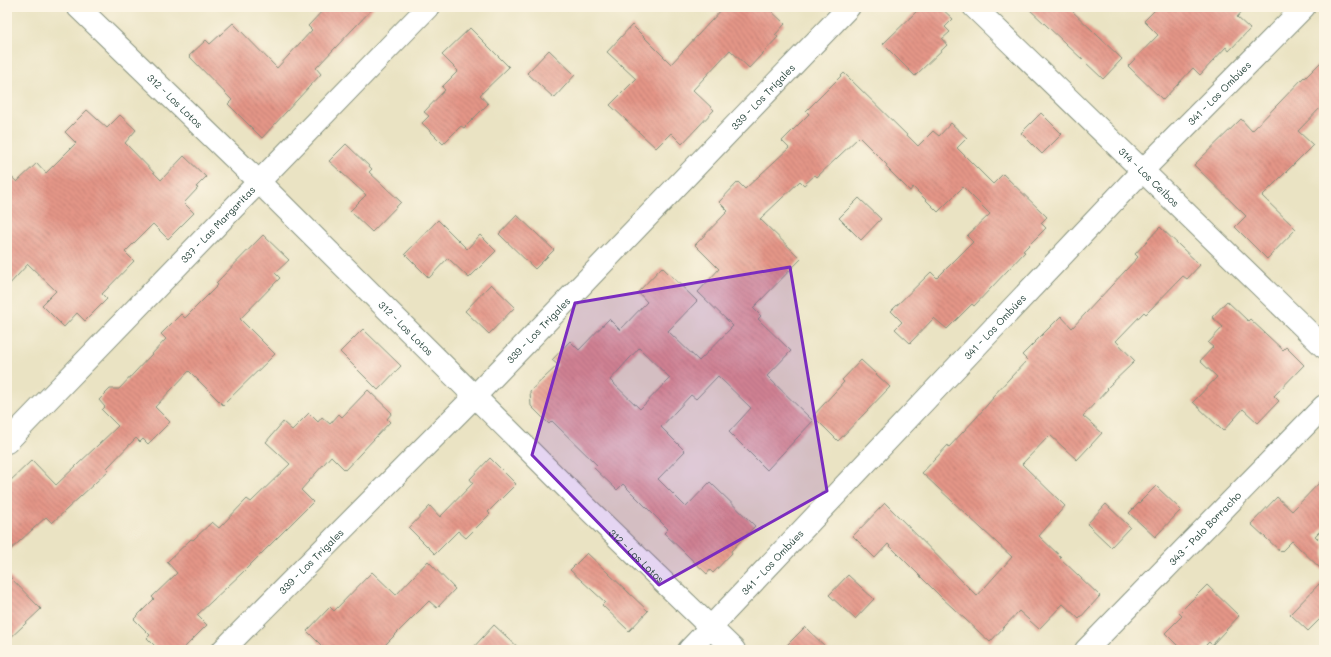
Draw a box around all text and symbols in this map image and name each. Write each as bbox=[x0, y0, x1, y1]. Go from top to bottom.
street label: 341 - Los Ombúes bbox=[1184, 58, 1254, 128]
street label: 339 - Los Trigales bbox=[728, 60, 798, 133]
street label: 312 - Los Lotos bbox=[144, 71, 206, 131]
street label: 314 - Los Ceibos bbox=[1116, 144, 1183, 210]
street label: 337 - Las Margaritas bbox=[177, 183, 258, 266]
street label: 341 - Los Ombúes bbox=[960, 291, 1029, 362]
street label: 339 - Los Trigales bbox=[503, 294, 573, 366]
street label: 312 - Los Lotos bbox=[375, 298, 437, 359]
street label: 343 - Palo Borracho bbox=[1165, 488, 1244, 568]
street label: 339 - Los Trigales bbox=[275, 525, 347, 597]
street label: 312 - Los Lotos bbox=[606, 526, 667, 586]
street label: 341 - Los Ombúes bbox=[738, 526, 807, 598]

